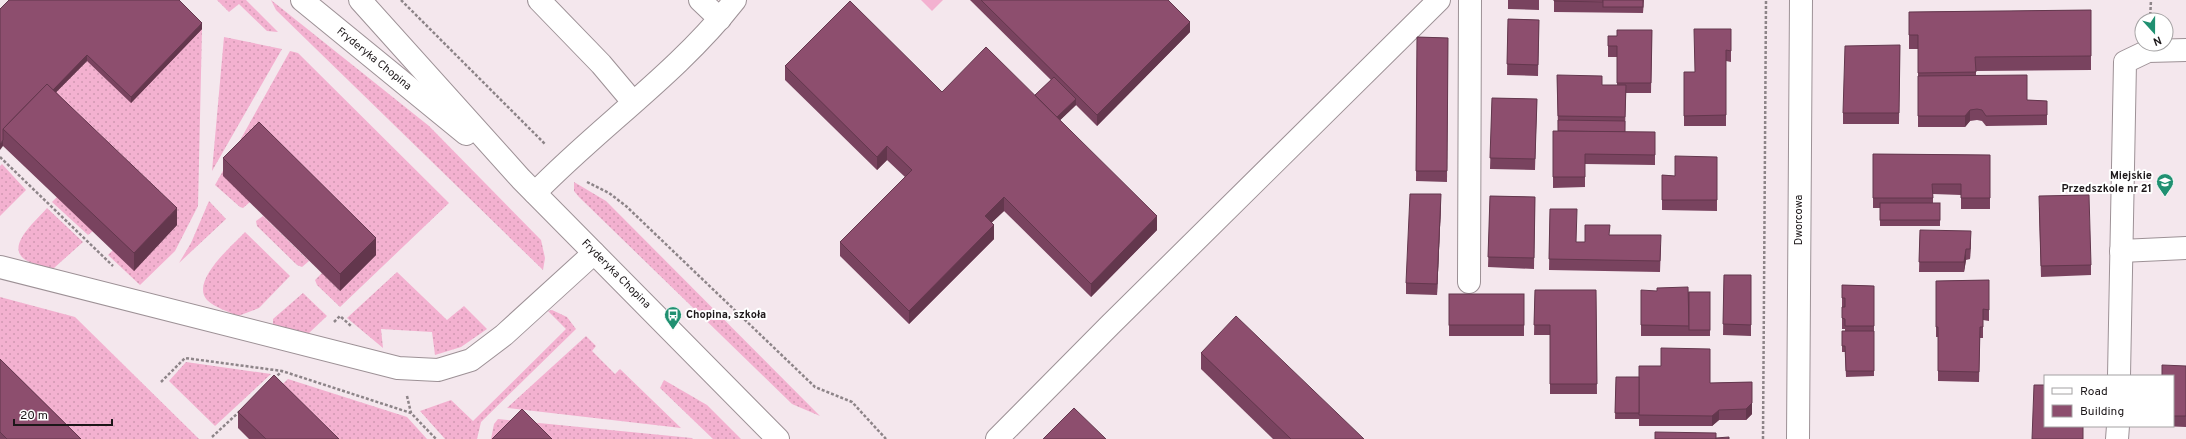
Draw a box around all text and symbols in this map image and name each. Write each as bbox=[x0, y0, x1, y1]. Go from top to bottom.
north arrow bbox=[2134, 12, 2174, 52]
street label: Fryderyka Chopina bbox=[334, 24, 414, 94]
text: N bbox=[2151, 32, 2163, 48]
place label: Miejskie Przedszkole nr 21 bbox=[2061, 169, 2152, 196]
school or university icon: Miejskie Przedszkole nr 21 bbox=[2155, 172, 2175, 197]
street label: Dworcowa bbox=[1792, 195, 1806, 245]
street label: Fryderyka Chopina bbox=[578, 236, 654, 312]
bus stop icon: Chopina, szkoła bbox=[663, 305, 683, 330]
place label: Chopina, szkoła bbox=[686, 308, 766, 322]
legend bbox=[2044, 375, 2174, 427]
text: Road bbox=[2080, 384, 2108, 400]
scale bar bbox=[14, 401, 112, 427]
text: Building bbox=[2080, 404, 2124, 420]
text: 20 m bbox=[20, 408, 48, 424]

